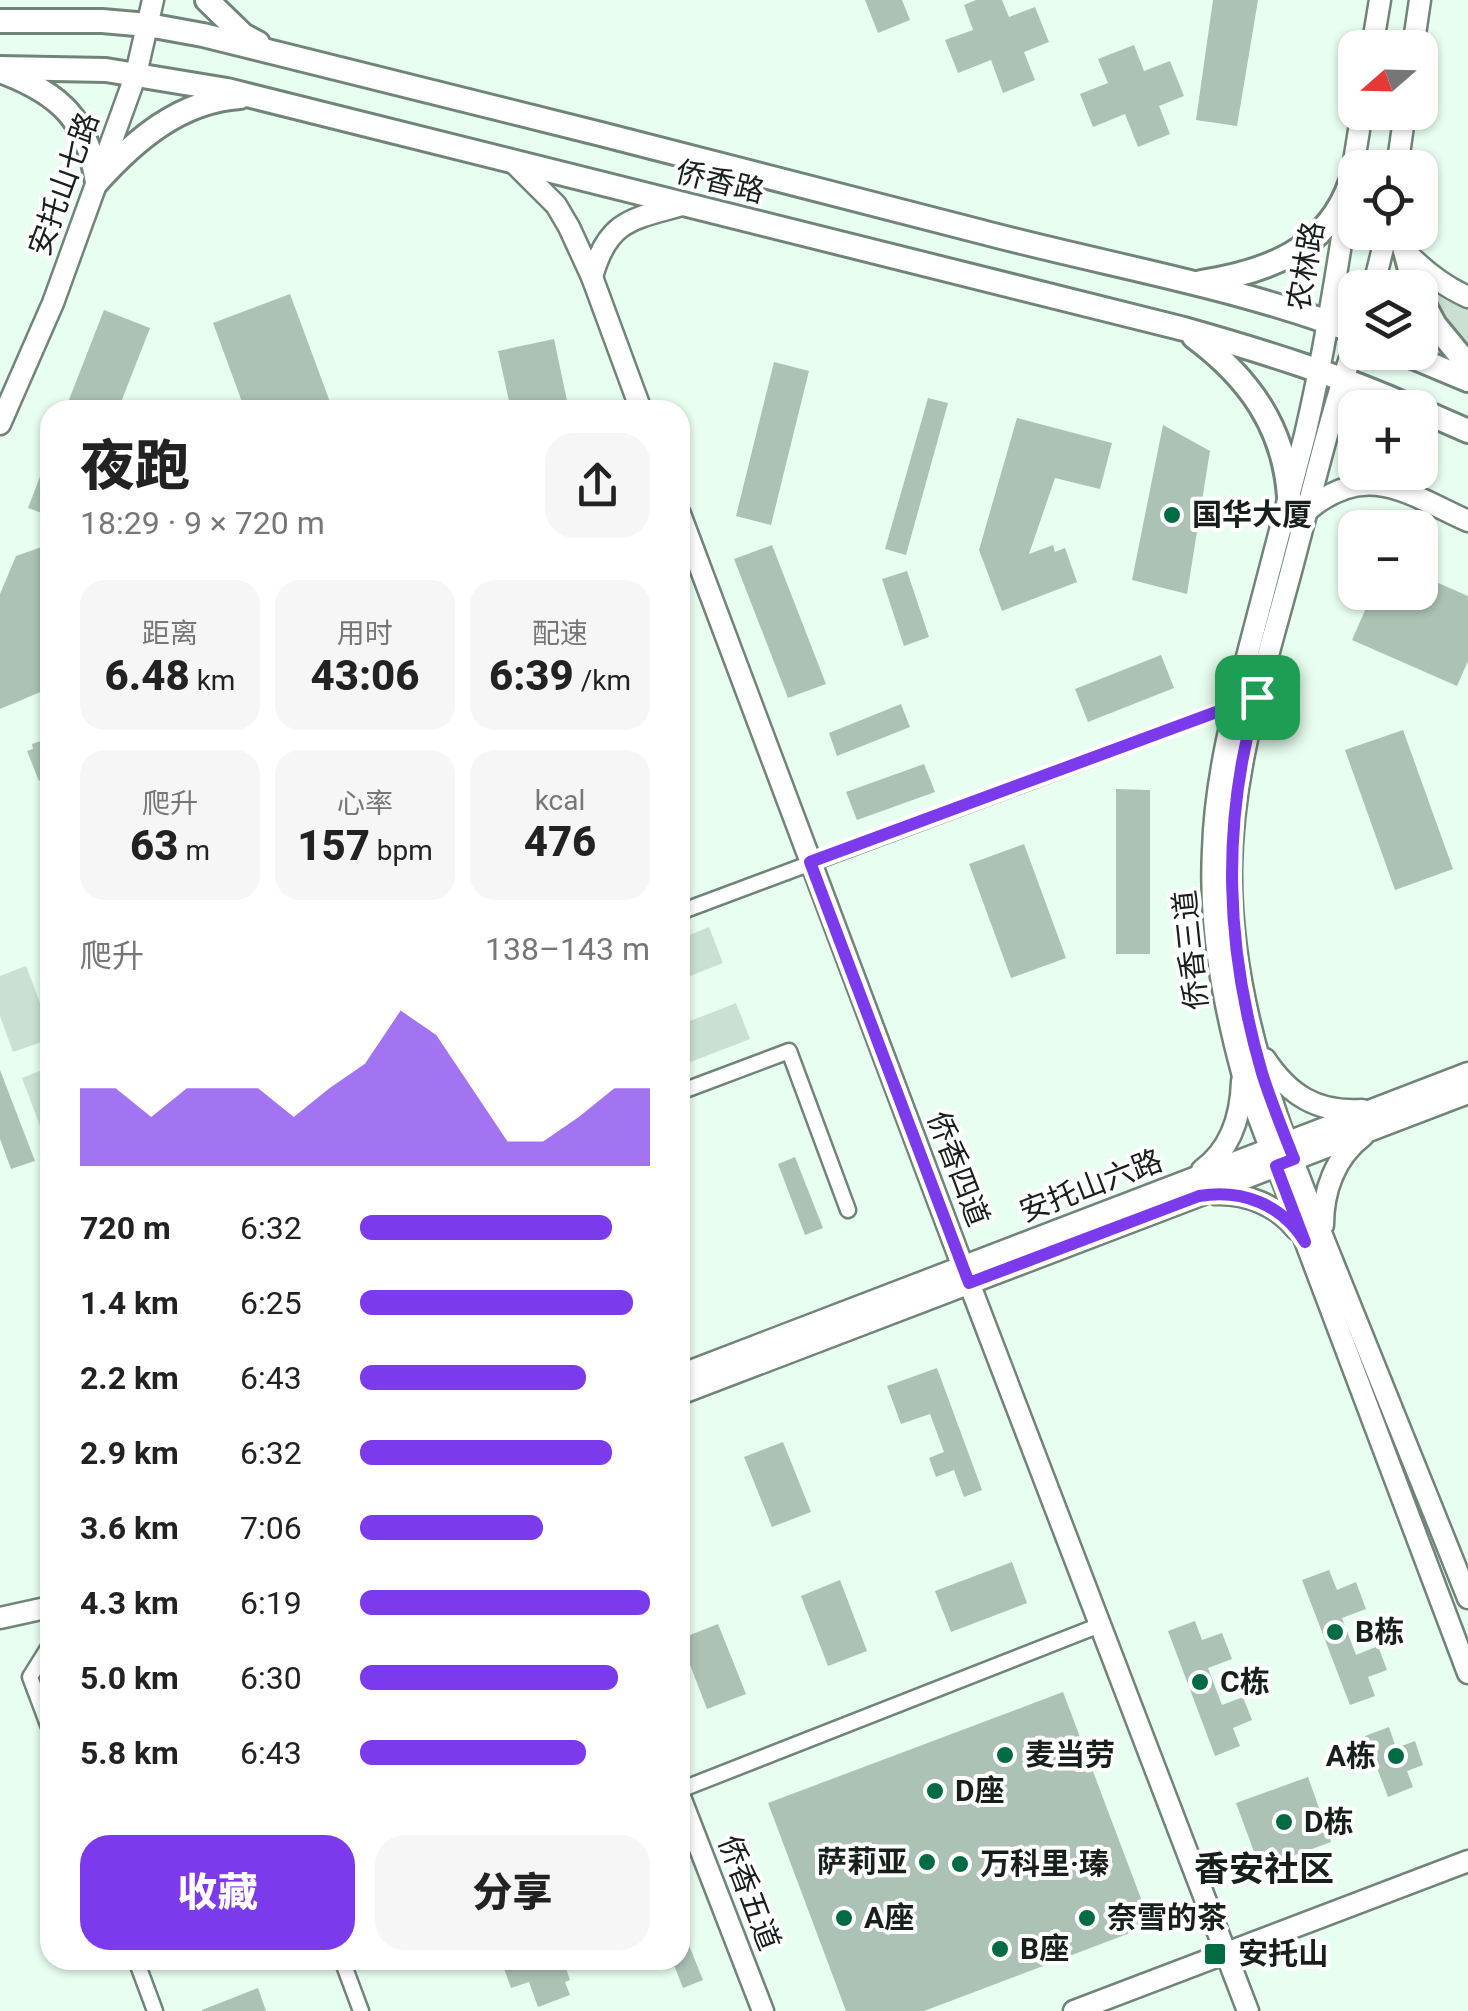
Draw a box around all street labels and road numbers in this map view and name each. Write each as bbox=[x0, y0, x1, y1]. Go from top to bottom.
street label: 安托山七路 bbox=[21, 107, 106, 260]
street label: 侨香路 bbox=[672, 154, 768, 209]
street label: 农林路 bbox=[1280, 219, 1331, 313]
street label: 侨香三道 bbox=[1167, 889, 1214, 1012]
street label: 侨香四道 bbox=[921, 1107, 996, 1231]
street label: 安托山六路 bbox=[1015, 1142, 1167, 1229]
street label: 侨香五道 bbox=[712, 1831, 787, 1955]

